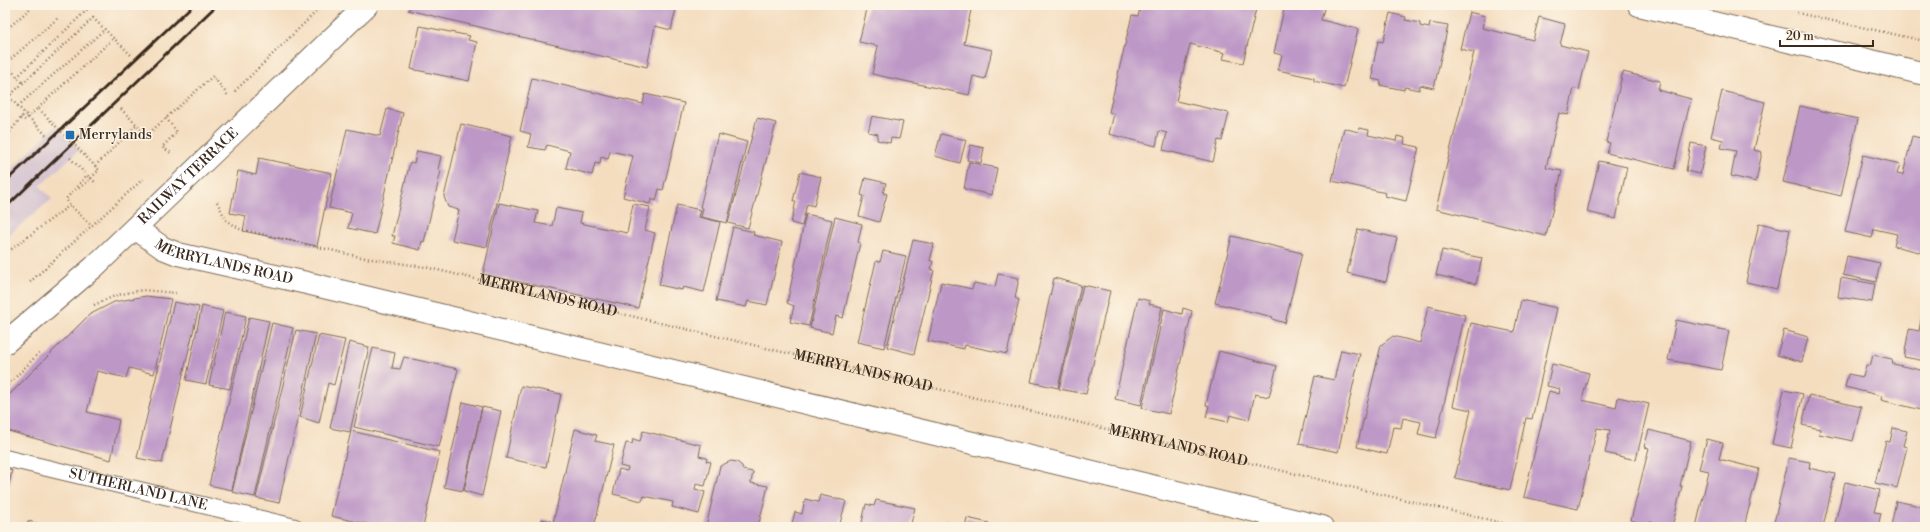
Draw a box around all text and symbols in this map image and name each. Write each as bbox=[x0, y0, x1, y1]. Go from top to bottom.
scale bar bbox=[1780, 22, 1873, 48]
text: 20 m bbox=[1786, 29, 1814, 44]
street label: RAILWAY TERRACE bbox=[135, 124, 242, 229]
place label: Merrylands bbox=[79, 126, 152, 144]
marker: Merrylands bbox=[64, 129, 76, 141]
street label: MERRYLANDS ROAD bbox=[151, 236, 295, 289]
street label: MERRYLANDS ROAD bbox=[477, 271, 619, 321]
street label: MERRYLANDS ROAD bbox=[792, 346, 934, 396]
street label: MERRYLANDS ROAD bbox=[1107, 421, 1250, 471]
street label: SUTHERLAND LANE bbox=[67, 465, 209, 515]

